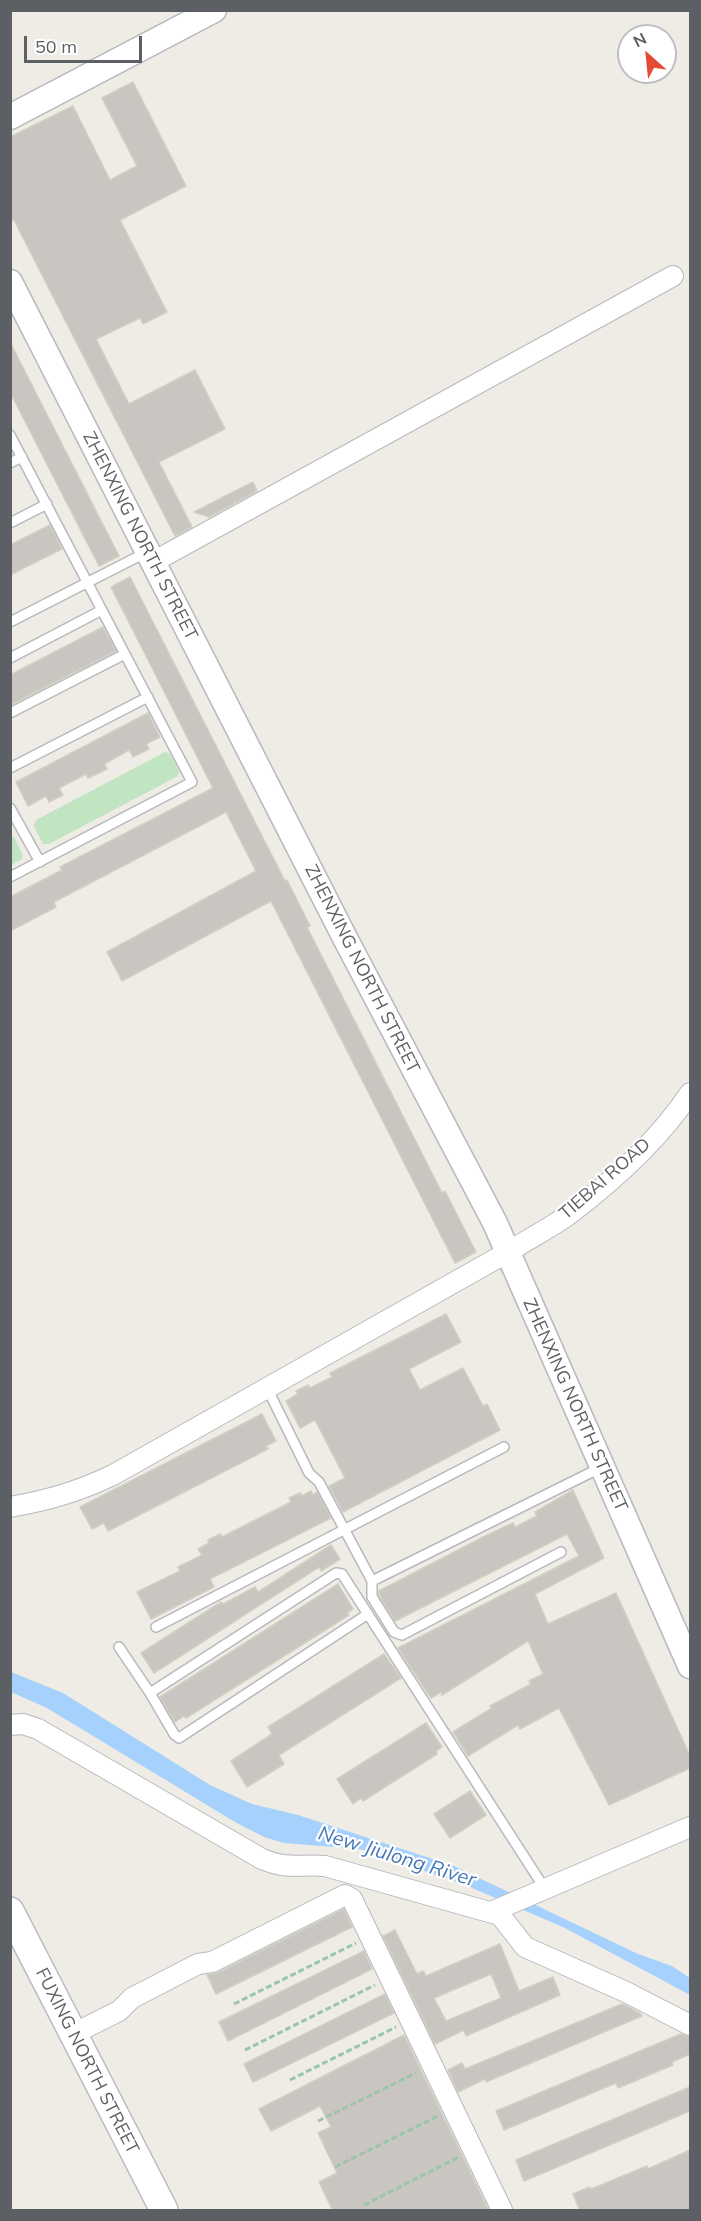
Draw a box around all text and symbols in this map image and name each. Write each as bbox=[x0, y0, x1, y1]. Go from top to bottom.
scale bar bbox=[27, 24, 146, 62]
north arrow bbox=[617, 24, 677, 84]
text: N bbox=[630, 28, 650, 51]
text: 50 m bbox=[35, 35, 77, 58]
street label: ZHENXING NORTH STREET bbox=[78, 428, 202, 644]
street label: ZHENXING NORTH STREET bbox=[300, 861, 424, 1077]
street label: TIEBAI ROAD bbox=[555, 1134, 655, 1224]
street label: ZHENXING NORTH STREET bbox=[518, 1295, 632, 1515]
water label: New Jiulong River bbox=[315, 1822, 479, 1892]
street label: FUXING NORTH STREET bbox=[31, 1964, 143, 2158]

